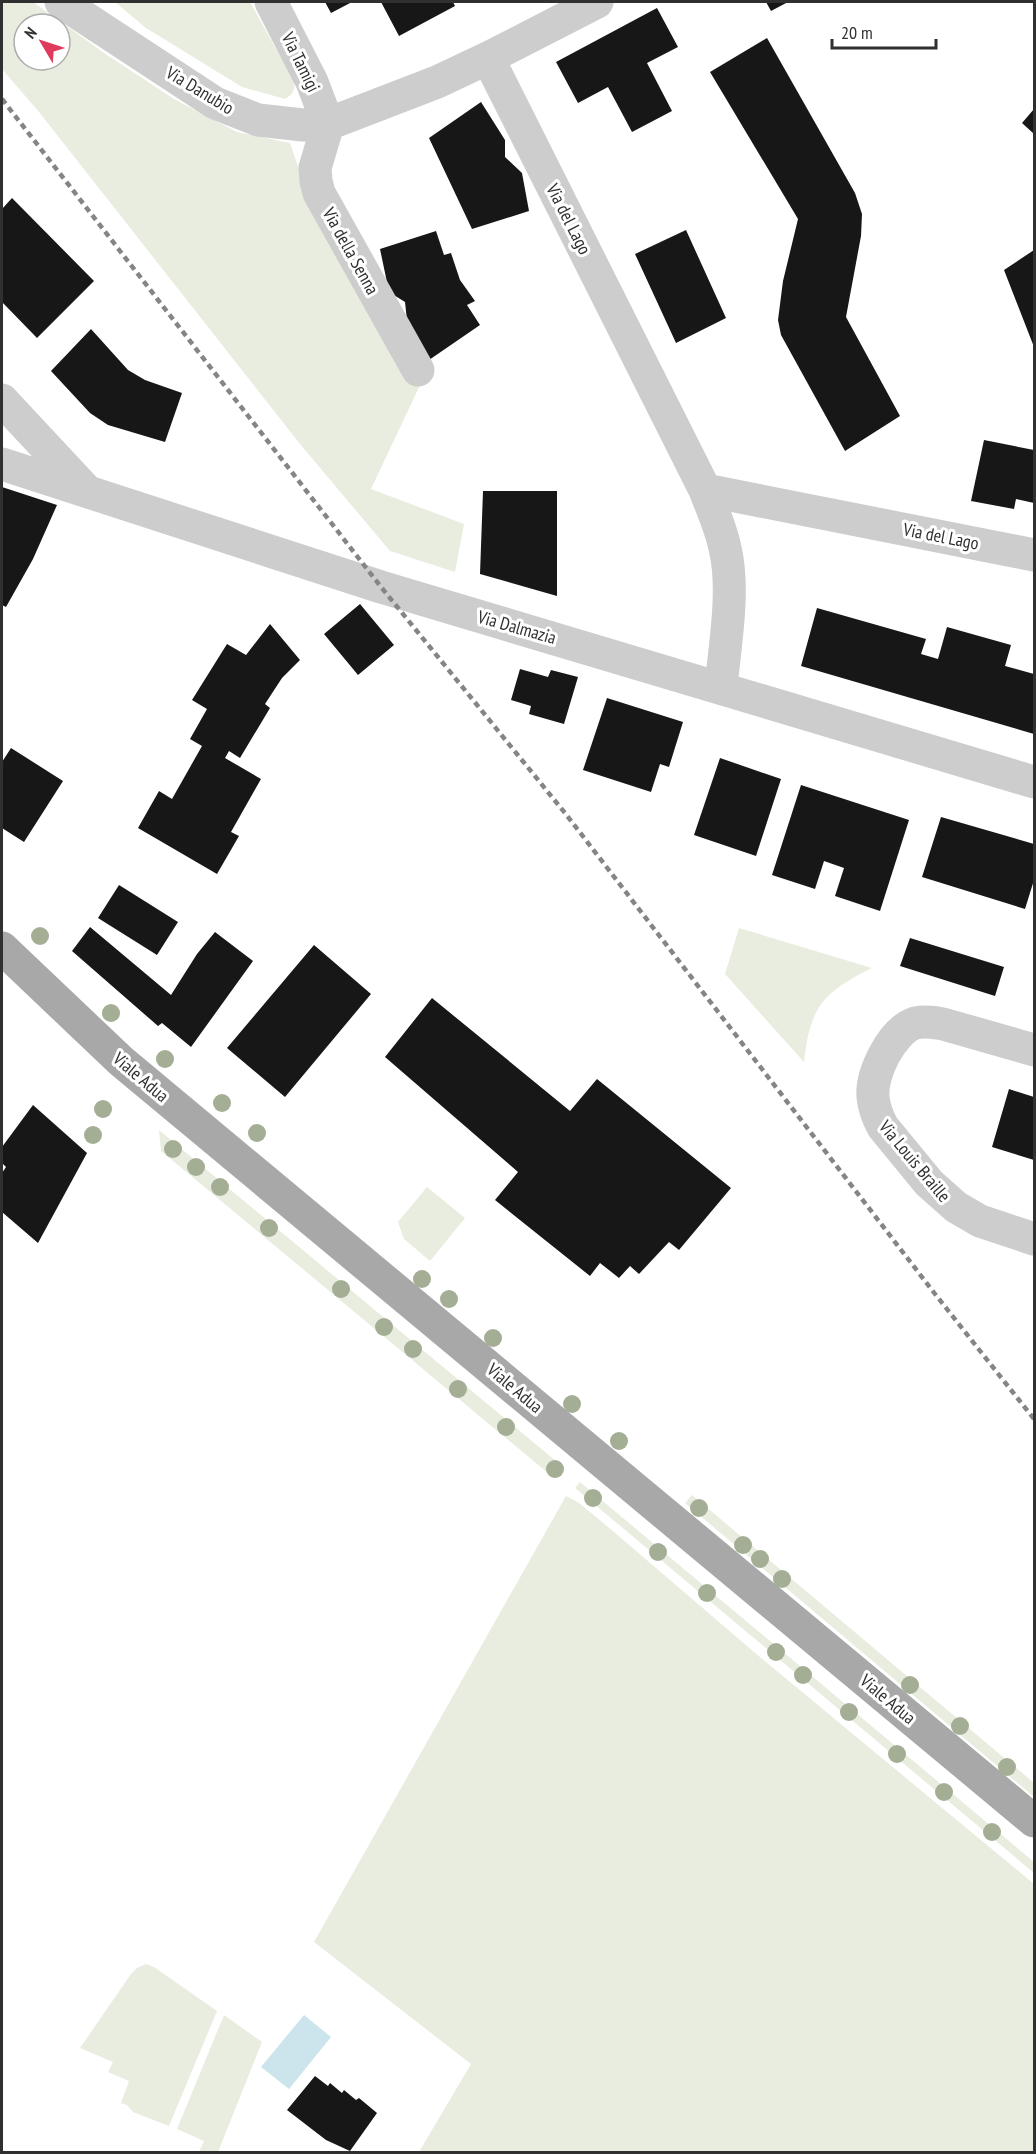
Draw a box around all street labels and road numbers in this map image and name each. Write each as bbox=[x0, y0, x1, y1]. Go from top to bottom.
street label: Via Tamigi bbox=[276, 27, 325, 96]
street label: Via Danubio bbox=[161, 60, 238, 119]
street label: Via del Lago bbox=[541, 179, 597, 258]
street label: Via della Senna bbox=[317, 203, 384, 299]
street label: Via del Lago bbox=[900, 517, 981, 555]
street label: Via Dalmazia bbox=[474, 605, 559, 649]
street label: Viale Adua bbox=[108, 1046, 174, 1107]
street label: Via Louis Braille bbox=[874, 1115, 956, 1207]
street label: Viale Adua bbox=[482, 1357, 548, 1418]
street label: Viale Adua bbox=[855, 1668, 921, 1729]

